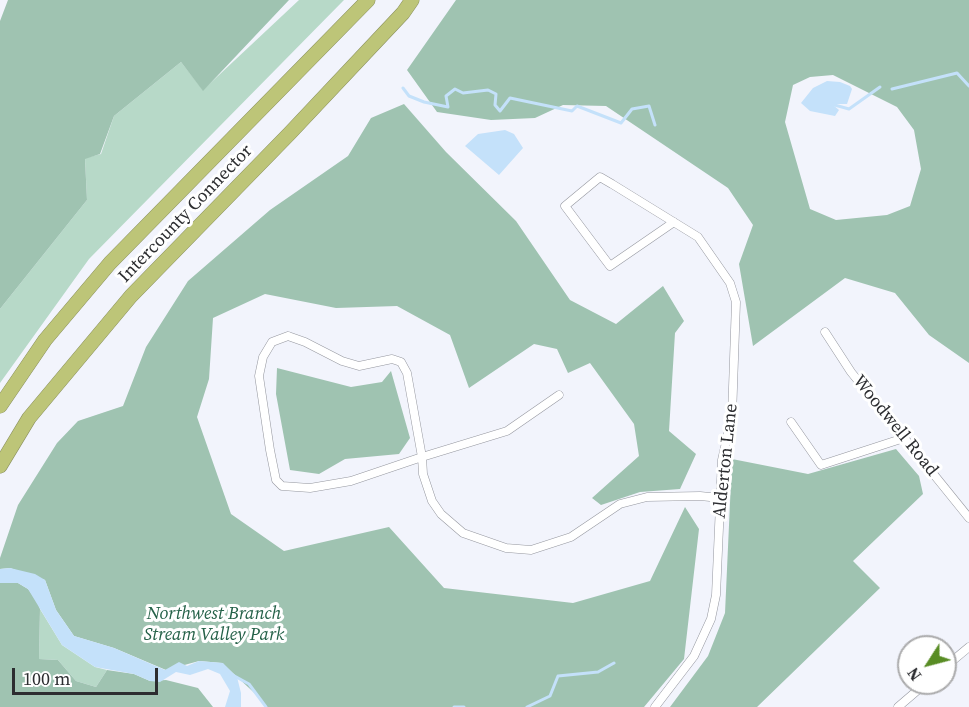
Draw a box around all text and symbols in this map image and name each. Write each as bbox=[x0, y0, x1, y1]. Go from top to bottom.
street label: Intercounty Connector bbox=[115, 141, 257, 287]
street label: Woodwell Road bbox=[848, 371, 942, 481]
street label: Alderton Lane bbox=[709, 402, 743, 520]
park label: Northwest Branch Stream Valley Park bbox=[144, 603, 284, 646]
north arrow bbox=[897, 635, 957, 695]
scale bar bbox=[15, 656, 160, 694]
text: N bbox=[902, 663, 926, 686]
text: 100 m bbox=[23, 666, 70, 691]

